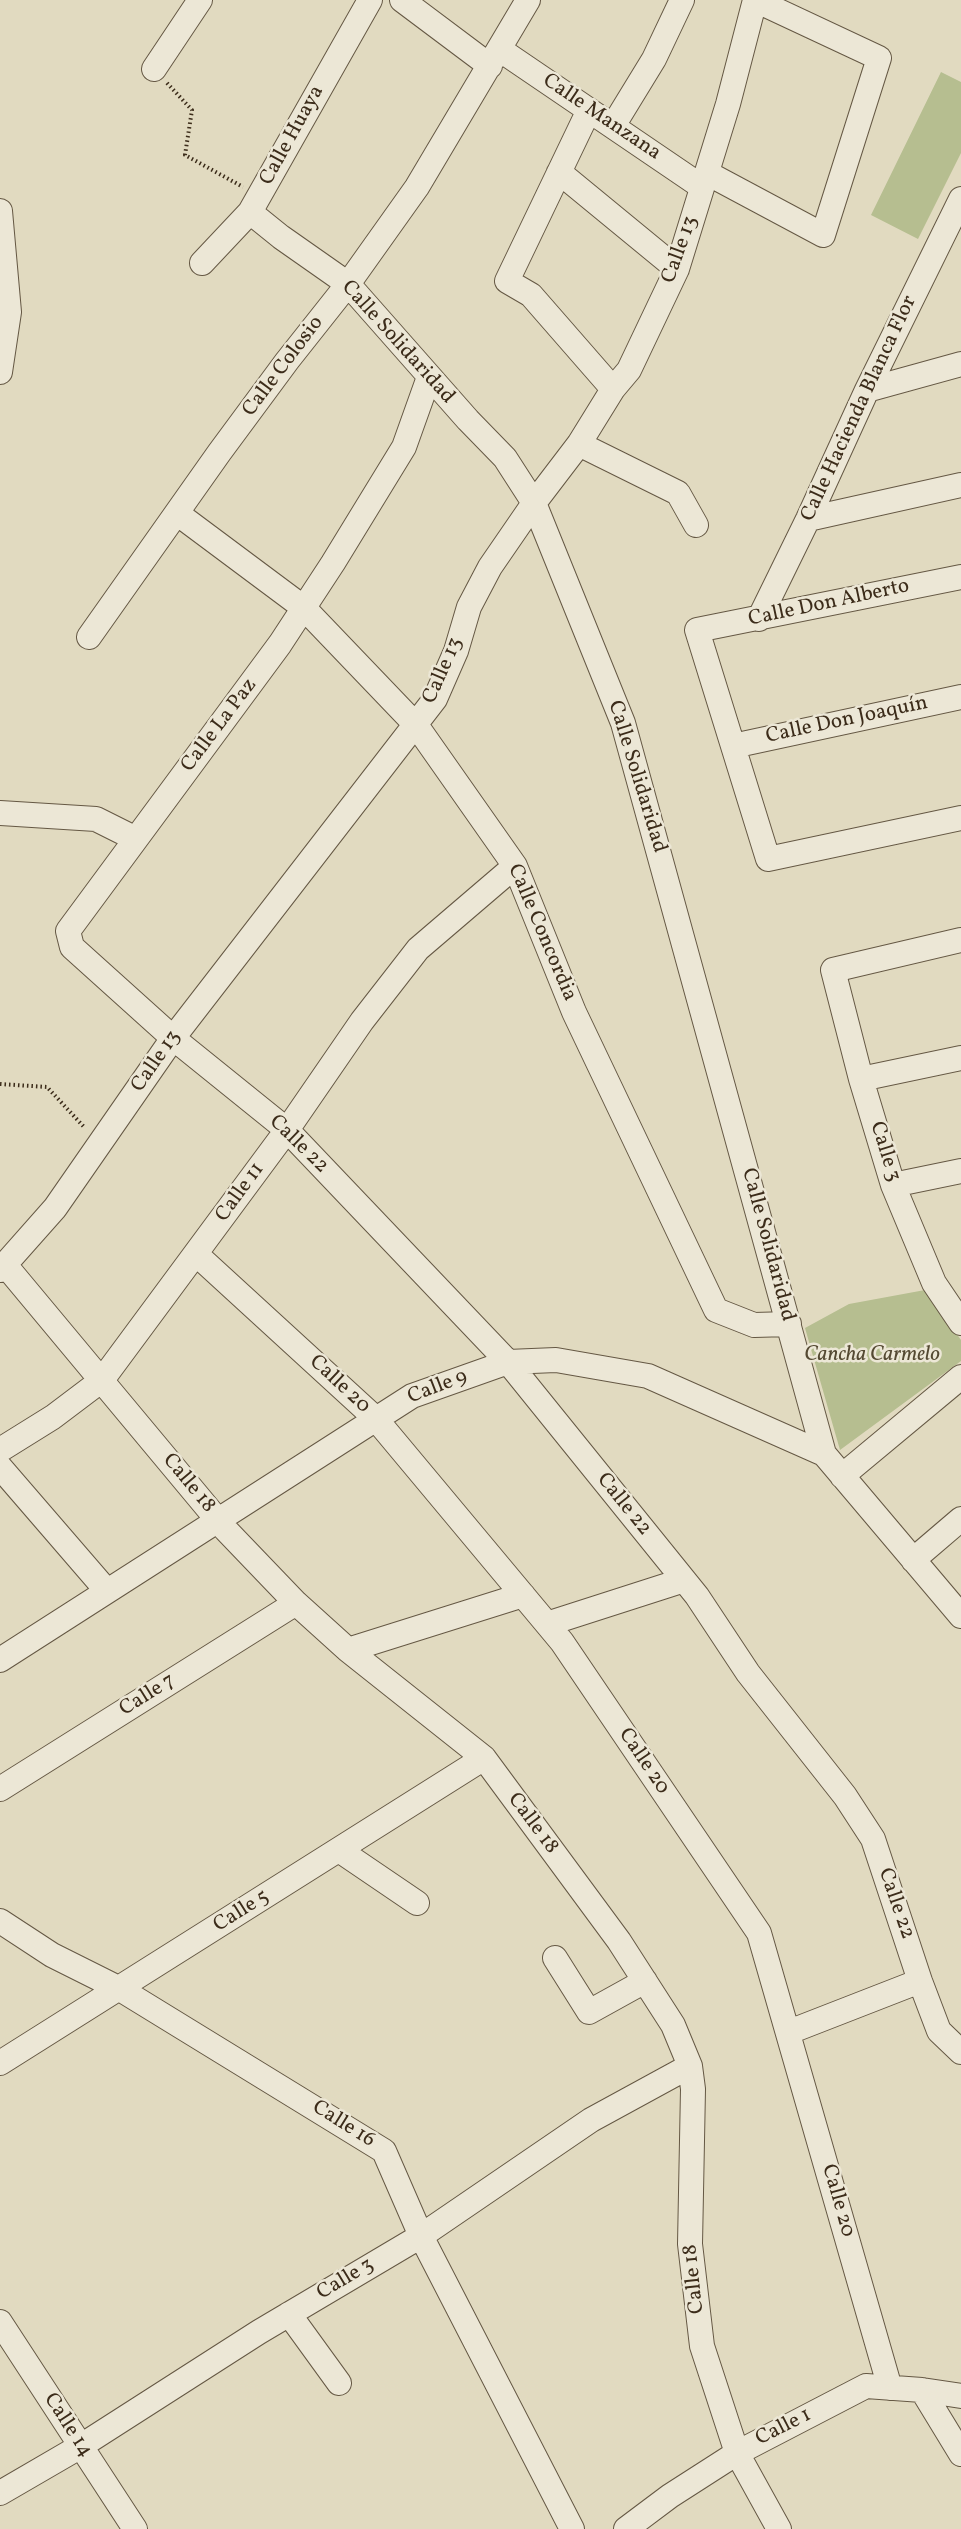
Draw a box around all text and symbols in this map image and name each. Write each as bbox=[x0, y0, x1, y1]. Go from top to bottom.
street label: Calle Manzana bbox=[537, 69, 665, 167]
street label: Calle Huaya bbox=[255, 82, 331, 190]
street label: Calle 13 bbox=[657, 213, 705, 287]
street label: Calle Solidaridad bbox=[335, 276, 459, 410]
street label: Calle Hacienda Blanca Flor bbox=[797, 292, 923, 526]
street label: Calle Colosio bbox=[238, 312, 330, 422]
street label: Calle Don Alberto bbox=[746, 575, 912, 633]
street label: Calle 13 bbox=[418, 634, 470, 708]
street label: Calle La Paz bbox=[177, 674, 263, 778]
street label: Calle Don Joaquín bbox=[764, 692, 930, 750]
street label: Calle Solidaridad bbox=[601, 698, 671, 856]
street label: Calle Concordia bbox=[501, 861, 581, 1005]
street label: Calle 13 bbox=[127, 1026, 187, 1098]
street label: Calle 22 bbox=[263, 1110, 333, 1180]
street label: Calle 3 bbox=[863, 1119, 905, 1185]
street label: Calle 11 bbox=[211, 1158, 271, 1228]
street label: Calle Solidaridad bbox=[734, 1166, 800, 1324]
park label: Cancha Carmelo bbox=[804, 1343, 940, 1369]
street label: Calle 20 bbox=[303, 1350, 375, 1420]
street label: Calle 9 bbox=[405, 1365, 471, 1411]
street label: Calle 18 bbox=[156, 1449, 220, 1519]
street label: Calle 22 bbox=[590, 1469, 656, 1541]
street label: Calle 7 bbox=[115, 1669, 181, 1723]
street label: Calle 20 bbox=[612, 1724, 674, 1800]
street label: Calle 18 bbox=[501, 1789, 563, 1859]
street label: Calle 22 bbox=[871, 1865, 919, 1943]
street label: Calle 5 bbox=[209, 1885, 275, 1939]
street label: Calle 16 bbox=[307, 2096, 379, 2154]
street label: Calle 20 bbox=[815, 2162, 859, 2240]
street label: Calle 18 bbox=[679, 2243, 711, 2315]
street label: Calle 3 bbox=[313, 2253, 379, 2307]
street label: Calle 14 bbox=[37, 2389, 97, 2463]
street label: Calle 1 bbox=[752, 2403, 816, 2453]

